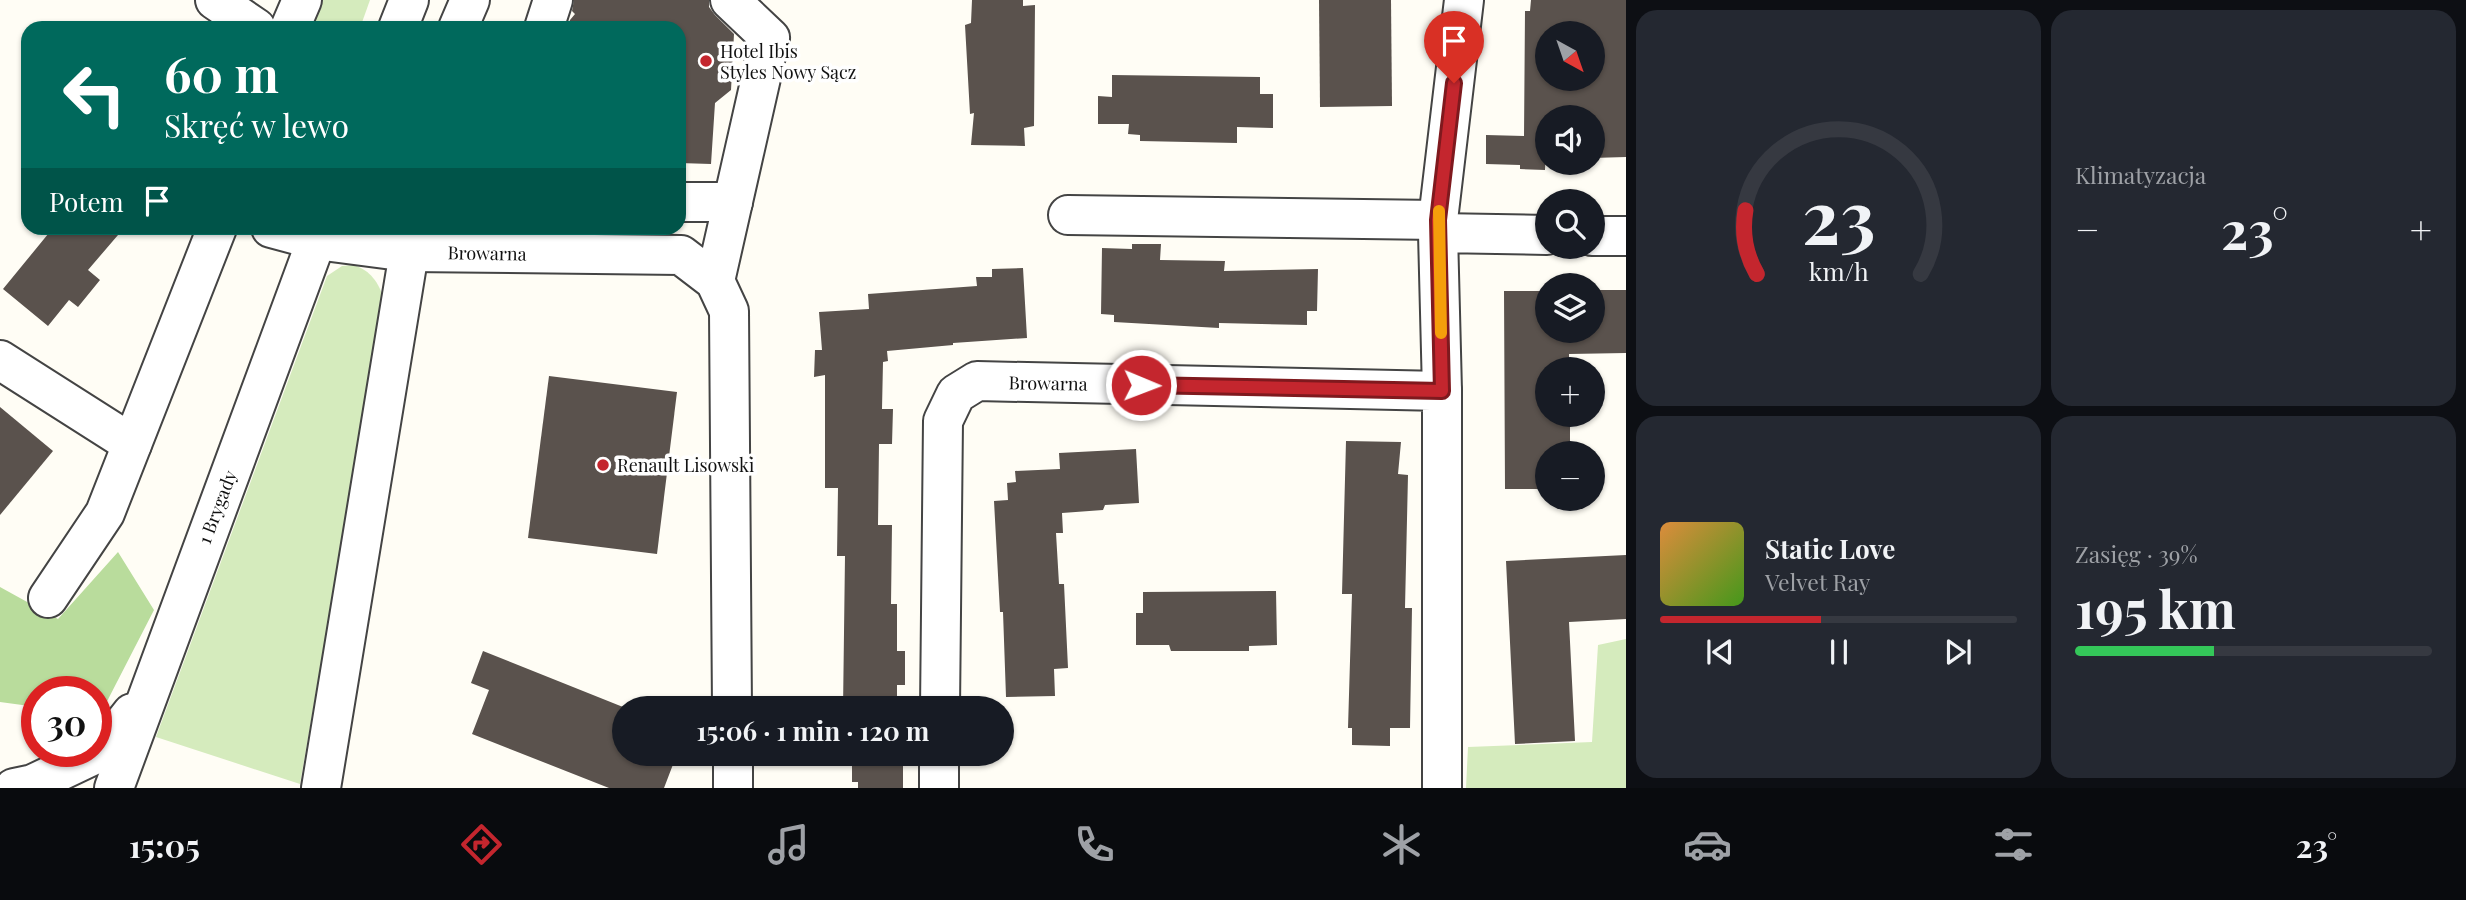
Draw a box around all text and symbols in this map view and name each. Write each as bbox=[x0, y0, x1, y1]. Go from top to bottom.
pin bbox=[1424, 11, 1484, 83]
north arrow bbox=[1535, 21, 1605, 91]
map controls bbox=[1535, 21, 1605, 511]
icon: arrive bbox=[1435, 22, 1473, 60]
place label: Hotel Ibis Styles Nowy Sącz bbox=[720, 39, 856, 84]
text: 60 m bbox=[164, 40, 279, 105]
icon: left bbox=[49, 49, 140, 140]
marker: Hotel Ibis Styles Nowy Sącz bbox=[698, 53, 714, 69]
text: Skręć w lewo bbox=[164, 103, 349, 146]
button: sound bbox=[1535, 105, 1605, 175]
text: Klimatyzacja bbox=[2075, 159, 2206, 190]
text: 23 bbox=[1802, 165, 1875, 262]
icon: arrive bbox=[138, 182, 176, 220]
text: Potem bbox=[49, 184, 124, 219]
button: search bbox=[1535, 189, 1605, 259]
text: 23° bbox=[2221, 194, 2288, 263]
text: − bbox=[2075, 203, 2100, 254]
text: + bbox=[2410, 203, 2432, 254]
street label: Browarna bbox=[447, 240, 527, 266]
text: km/h bbox=[1809, 254, 1869, 287]
button: layers bbox=[1535, 273, 1605, 343]
position arrow bbox=[1104, 348, 1178, 422]
button: + bbox=[1535, 357, 1605, 427]
street label: Browarna bbox=[1008, 370, 1088, 396]
button: − bbox=[1535, 441, 1605, 511]
place label: Renault Lisowski bbox=[617, 453, 754, 477]
marker: Renault Lisowski bbox=[595, 457, 611, 473]
street label: 1 Brygady bbox=[192, 467, 242, 547]
text: Static Love bbox=[1765, 531, 1895, 566]
text: Zasięg · 39% bbox=[2075, 538, 2198, 569]
text: Velvet Ray bbox=[1765, 566, 1870, 597]
text: 195 km bbox=[2075, 573, 2236, 642]
icon: previous bbox=[1701, 633, 1739, 671]
icon: pause bbox=[1820, 633, 1858, 671]
icon: next bbox=[1939, 633, 1977, 671]
speed limit sign: 30 bbox=[21, 676, 112, 767]
text: 15:06 · 1 min · 120 m bbox=[697, 713, 929, 748]
icon: directions bbox=[457, 820, 506, 869]
icon: music bbox=[764, 820, 813, 869]
icon: phone bbox=[1070, 820, 1119, 869]
icon: climate bbox=[1377, 820, 1426, 869]
icon: car bbox=[1683, 820, 1732, 869]
icon: filters bbox=[1989, 820, 2038, 869]
text: 15:05 bbox=[129, 823, 200, 866]
text: 23° bbox=[2296, 823, 2337, 866]

